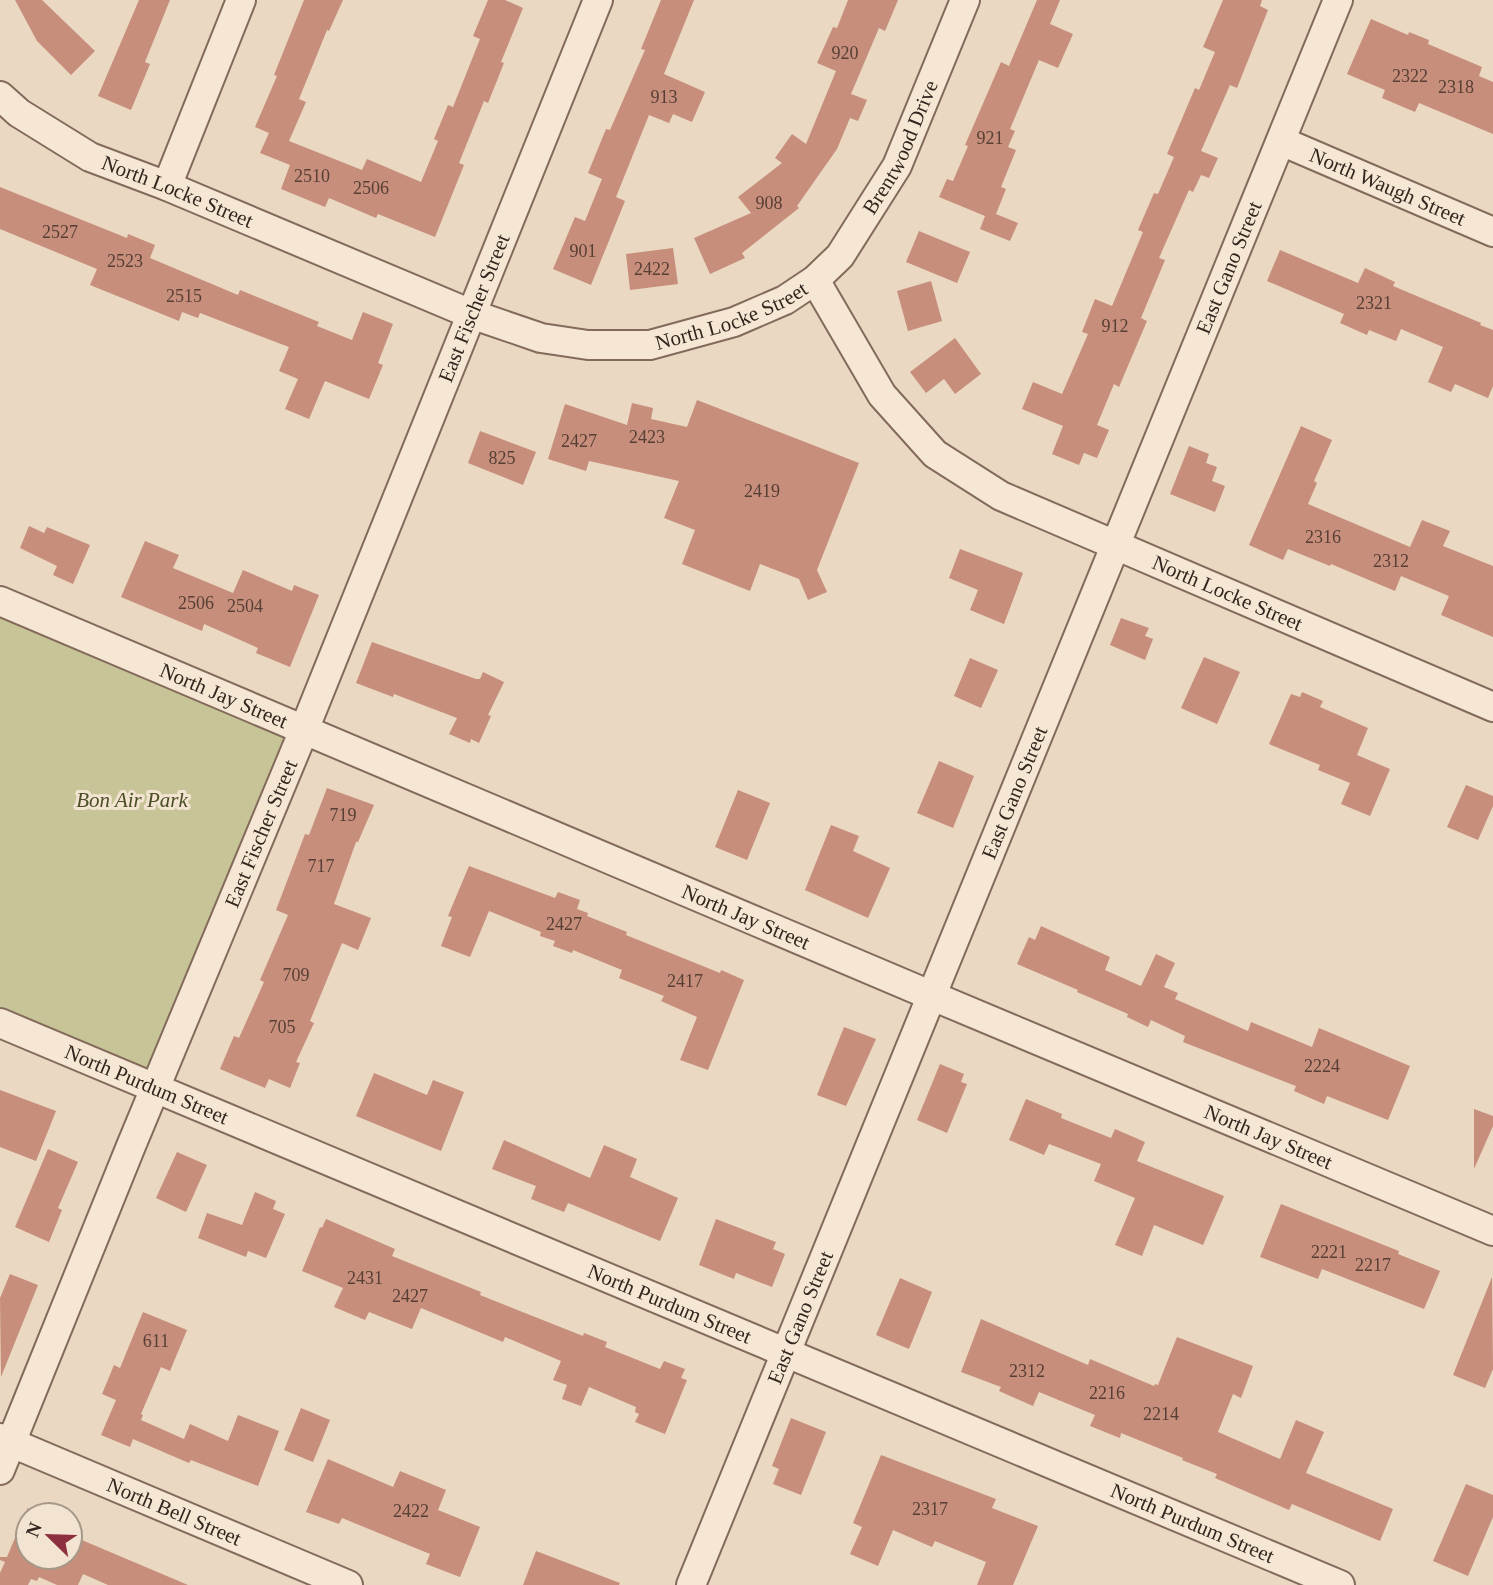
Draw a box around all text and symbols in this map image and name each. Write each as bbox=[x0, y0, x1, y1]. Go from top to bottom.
house number: 920 bbox=[832, 43, 859, 63]
house number: 2322 bbox=[1392, 66, 1428, 86]
street label: Brentwood Drive bbox=[858, 77, 943, 219]
house number: 2318 bbox=[1438, 77, 1474, 97]
house number: 913 bbox=[651, 87, 678, 107]
house number: 921 bbox=[977, 128, 1004, 148]
street label: North Waugh Street bbox=[1306, 143, 1469, 231]
street label: North Locke Street bbox=[98, 151, 257, 233]
house number: 2510 bbox=[294, 166, 330, 186]
house number: 2506 bbox=[353, 178, 389, 198]
house number: 908 bbox=[756, 193, 783, 213]
street label: East Gano Street bbox=[1191, 197, 1267, 337]
house number: 2527 bbox=[42, 222, 78, 242]
street label: East Fischer Street bbox=[433, 230, 515, 386]
house number: 901 bbox=[570, 241, 597, 261]
house number: 2523 bbox=[107, 251, 143, 271]
house number: 2422 bbox=[634, 259, 670, 279]
street label: North Locke Street bbox=[652, 276, 812, 355]
house number: 2515 bbox=[166, 286, 202, 306]
house number: 2321 bbox=[1356, 293, 1392, 313]
house number: 912 bbox=[1102, 316, 1129, 336]
house number: 2423 bbox=[629, 427, 665, 447]
house number: 2427 bbox=[561, 431, 597, 451]
house number: 825 bbox=[489, 448, 516, 468]
house number: 2419 bbox=[744, 481, 780, 501]
house number: 2316 bbox=[1305, 527, 1341, 547]
street label: North Locke Street bbox=[1149, 550, 1306, 636]
house number: 2312 bbox=[1373, 551, 1409, 571]
house number: 2506 bbox=[178, 593, 214, 613]
house number: 2504 bbox=[227, 596, 263, 616]
street label: North Jay Street bbox=[156, 658, 291, 734]
street label: East Gano Street bbox=[977, 722, 1052, 862]
street label: East Fischer Street bbox=[220, 756, 302, 911]
park label: Bon Air Park bbox=[76, 788, 188, 812]
house number: 719 bbox=[330, 805, 357, 825]
house number: 717 bbox=[308, 856, 335, 876]
street label: North Jay Street bbox=[678, 879, 814, 955]
house number: 2427 bbox=[546, 914, 582, 934]
house number: 709 bbox=[283, 965, 310, 985]
house number: 2417 bbox=[667, 971, 703, 991]
house number: 705 bbox=[269, 1017, 296, 1037]
street label: North Purdum Street bbox=[61, 1040, 232, 1129]
house number: 2224 bbox=[1304, 1056, 1340, 1076]
street label: North Jay Street bbox=[1201, 1099, 1336, 1174]
house number: 2221 bbox=[1311, 1242, 1347, 1262]
street label: East Gano Street bbox=[762, 1247, 838, 1387]
house number: 2217 bbox=[1355, 1255, 1391, 1275]
street label: North Purdum Street bbox=[584, 1259, 755, 1349]
house number: 2431 bbox=[347, 1268, 383, 1288]
house number: 2427 bbox=[392, 1286, 428, 1306]
house number: 611 bbox=[143, 1331, 169, 1351]
house number: 2312 bbox=[1009, 1361, 1045, 1381]
house number: 2216 bbox=[1089, 1383, 1125, 1403]
house number: 2214 bbox=[1143, 1404, 1179, 1424]
street label: North Bell Street bbox=[103, 1473, 245, 1551]
street label: North Purdum Street bbox=[1107, 1478, 1278, 1568]
house number: 2317 bbox=[912, 1499, 948, 1519]
north arrow bbox=[14, 1501, 84, 1571]
house number: 2422 bbox=[393, 1501, 429, 1521]
text: N bbox=[21, 1519, 46, 1540]

